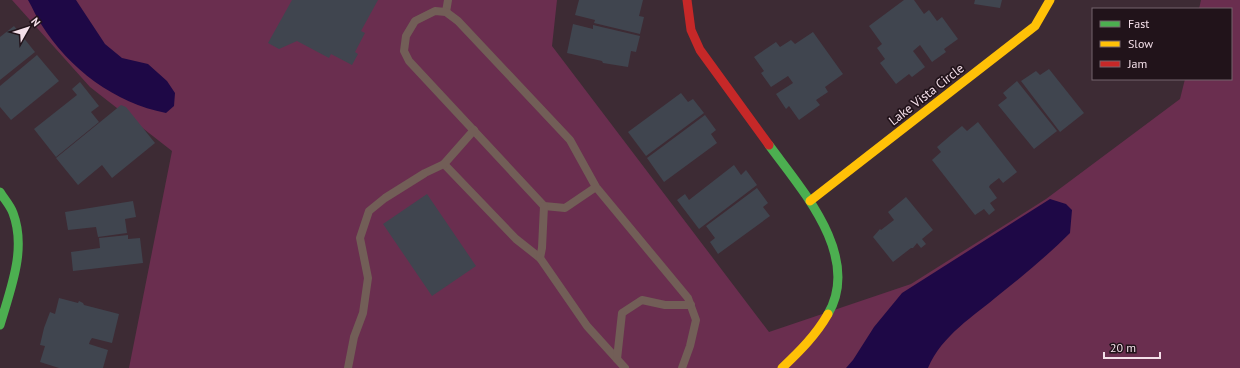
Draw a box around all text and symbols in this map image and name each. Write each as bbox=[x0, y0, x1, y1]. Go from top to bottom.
north arrow bbox=[8, 8, 48, 48]
legend bbox=[1092, 8, 1232, 80]
text: N bbox=[28, 14, 43, 29]
text: Fast bbox=[1128, 16, 1149, 31]
text: Slow bbox=[1128, 36, 1153, 51]
text: Jam bbox=[1127, 56, 1147, 71]
street label: Lake Vista Circle bbox=[885, 60, 967, 129]
scale bar bbox=[1104, 334, 1160, 360]
text: 20 m bbox=[1110, 340, 1136, 355]

